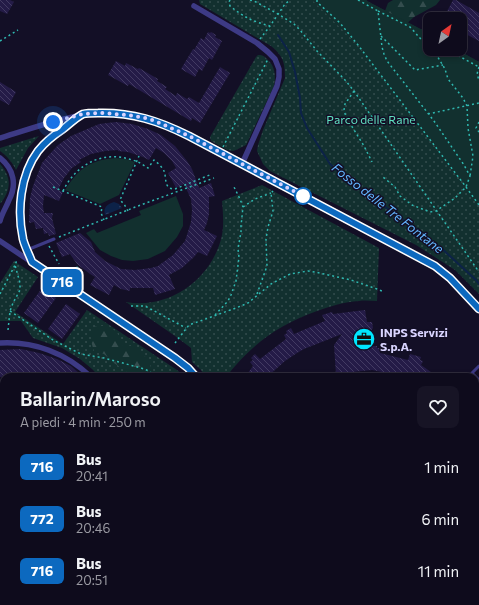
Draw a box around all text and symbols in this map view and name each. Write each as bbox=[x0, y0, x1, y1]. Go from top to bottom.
north arrow bbox=[423, 12, 467, 56]
map controls bbox=[423, 12, 467, 56]
your location bbox=[43, 112, 63, 132]
park label: Parco delle Rane bbox=[326, 112, 416, 126]
water label: Fosso delle Tre Fontane bbox=[329, 159, 447, 257]
unlabelled marker bbox=[294, 187, 312, 205]
line badge: 716 bbox=[39, 269, 85, 295]
text: 716 bbox=[51, 273, 73, 290]
place label: INPS Servizi S.p.A. bbox=[380, 325, 448, 353]
office icon: INPS Servizi S.p.A. bbox=[351, 326, 377, 352]
button: heart bbox=[417, 386, 459, 428]
text: Ballarin/Maroso bbox=[20, 387, 161, 410]
text: A piedi · 4 min · 250 m bbox=[20, 414, 146, 430]
text: Bus bbox=[76, 450, 101, 468]
text: 716 bbox=[31, 458, 53, 475]
text: 1 min bbox=[424, 458, 459, 476]
text: 20:41 bbox=[76, 468, 108, 484]
text: Bus bbox=[76, 502, 101, 520]
text: 772 bbox=[30, 510, 54, 527]
text: 6 min bbox=[421, 510, 459, 528]
text: 20:46 bbox=[76, 520, 110, 536]
text: Bus bbox=[76, 554, 101, 572]
text: 716 bbox=[31, 562, 53, 579]
text: 11 min bbox=[418, 562, 459, 580]
text: 20:51 bbox=[76, 572, 108, 588]

